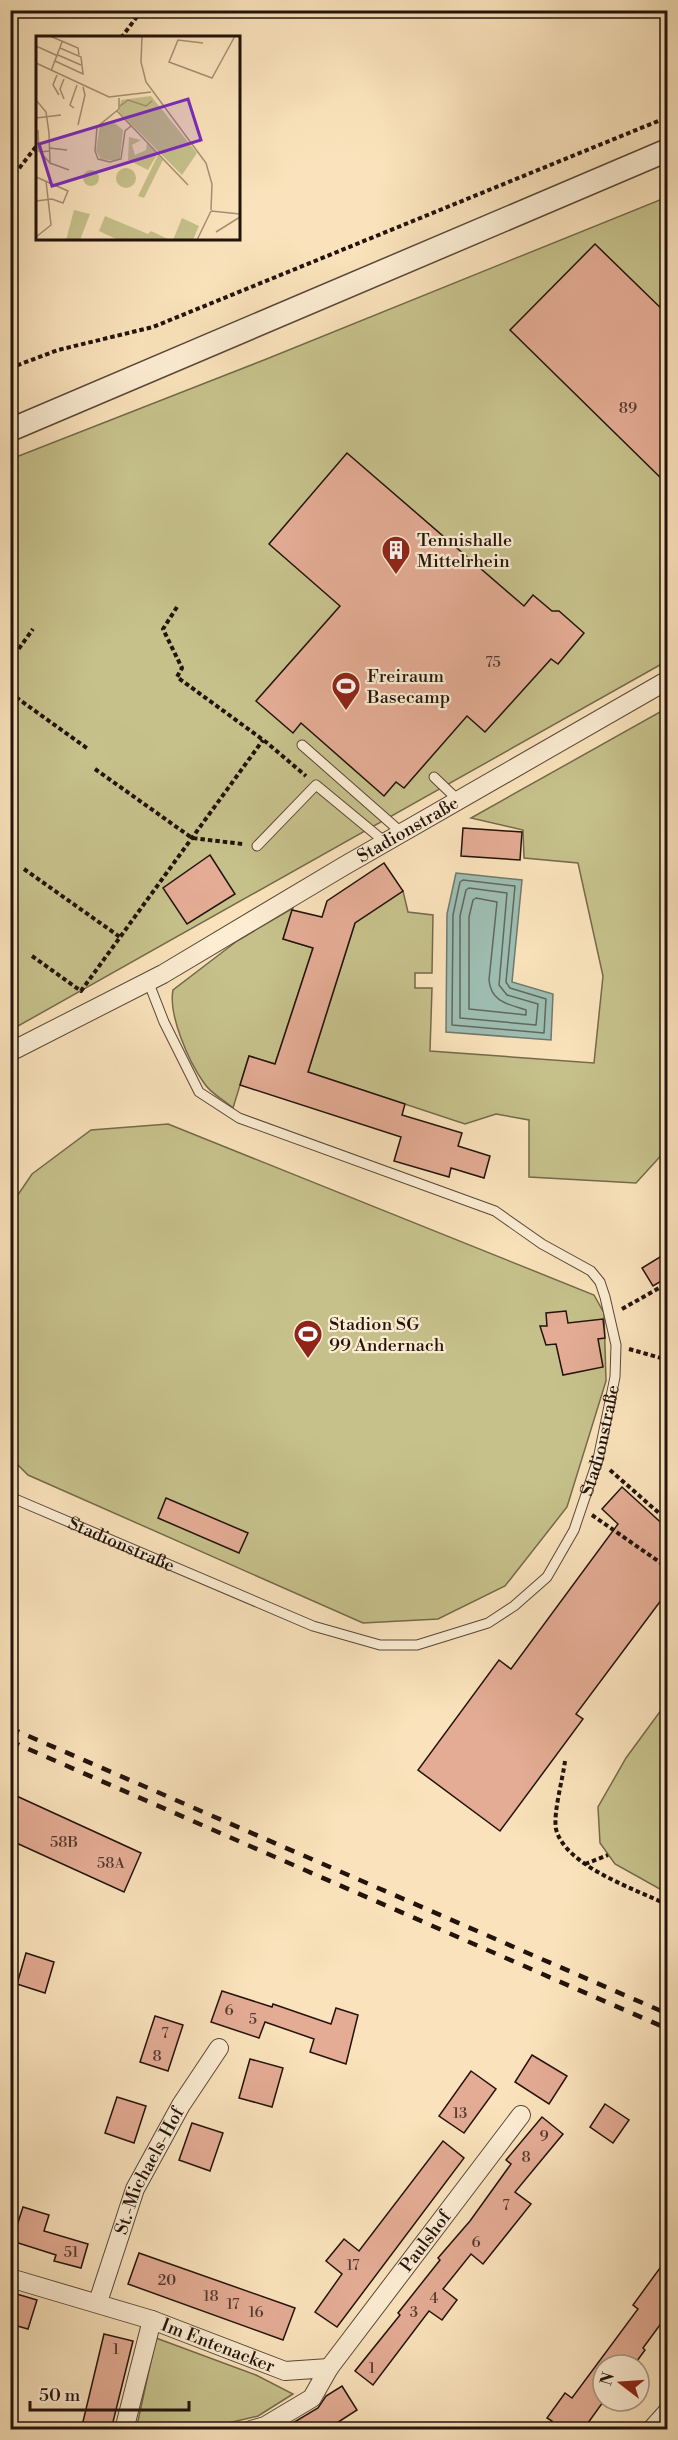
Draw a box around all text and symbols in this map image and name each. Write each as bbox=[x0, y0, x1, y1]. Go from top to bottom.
inset map bbox=[36, 36, 240, 240]
house number: 89 bbox=[619, 399, 637, 418]
place label: Tennishalle Mittelrhein bbox=[417, 529, 512, 573]
building icon: Tennishalle Mittelrhein bbox=[380, 534, 412, 576]
house number: 75 bbox=[485, 653, 501, 672]
place label: Freiraum Basecamp bbox=[366, 665, 450, 709]
sports icon: Freiraum Basecamp bbox=[330, 670, 362, 712]
street label: Stadionstraße bbox=[353, 791, 463, 868]
place label: Stadion SG 99 Andernach bbox=[329, 1313, 445, 1357]
sports icon: Stadion SG 99 Andernach bbox=[292, 1318, 324, 1360]
street label: Stadionstraße bbox=[575, 1383, 625, 1499]
street label: Stadionstraße bbox=[65, 1511, 178, 1577]
house number: 58B bbox=[50, 1833, 78, 1852]
house number: 58A bbox=[97, 1854, 126, 1873]
house number: 6 bbox=[224, 2001, 234, 2020]
house number: 5 bbox=[249, 2010, 257, 2029]
house number: 7 bbox=[161, 2024, 169, 2043]
house number: 8 bbox=[152, 2047, 162, 2066]
street label: St.-Michaels-Hof bbox=[109, 2102, 190, 2238]
house number: 13 bbox=[453, 2104, 467, 2123]
house number: 9 bbox=[539, 2127, 549, 2146]
house number: 8 bbox=[521, 2148, 531, 2167]
house number: 7 bbox=[502, 2196, 510, 2215]
street label: Paulshof bbox=[394, 2205, 457, 2277]
house number: 6 bbox=[471, 2233, 481, 2252]
house number: 51 bbox=[64, 2243, 79, 2262]
house number: 17 bbox=[346, 2256, 360, 2275]
house number: 20 bbox=[158, 2271, 176, 2290]
house number: 18 bbox=[203, 2287, 219, 2306]
house number: 4 bbox=[430, 2289, 439, 2308]
house number: 17 bbox=[226, 2295, 240, 2314]
house number: 16 bbox=[248, 2303, 264, 2322]
house number: 3 bbox=[410, 2303, 418, 2322]
street label: Im Entenacker bbox=[158, 2313, 279, 2378]
house number: 1 bbox=[113, 2340, 120, 2359]
north arrow bbox=[591, 2353, 651, 2413]
house number: 1 bbox=[369, 2359, 376, 2378]
text: N bbox=[596, 2370, 619, 2388]
scale bar bbox=[30, 2374, 189, 2412]
text: 50 m bbox=[39, 2384, 81, 2407]

